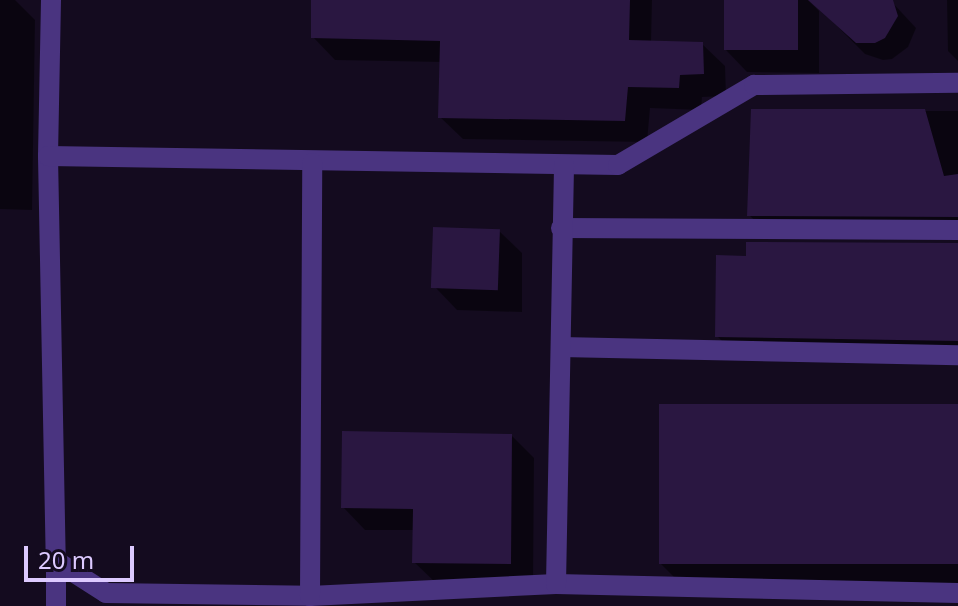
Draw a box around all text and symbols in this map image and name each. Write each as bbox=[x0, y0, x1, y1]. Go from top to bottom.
scale bar bbox=[28, 530, 138, 580]
text: 20 m bbox=[38, 543, 94, 576]

